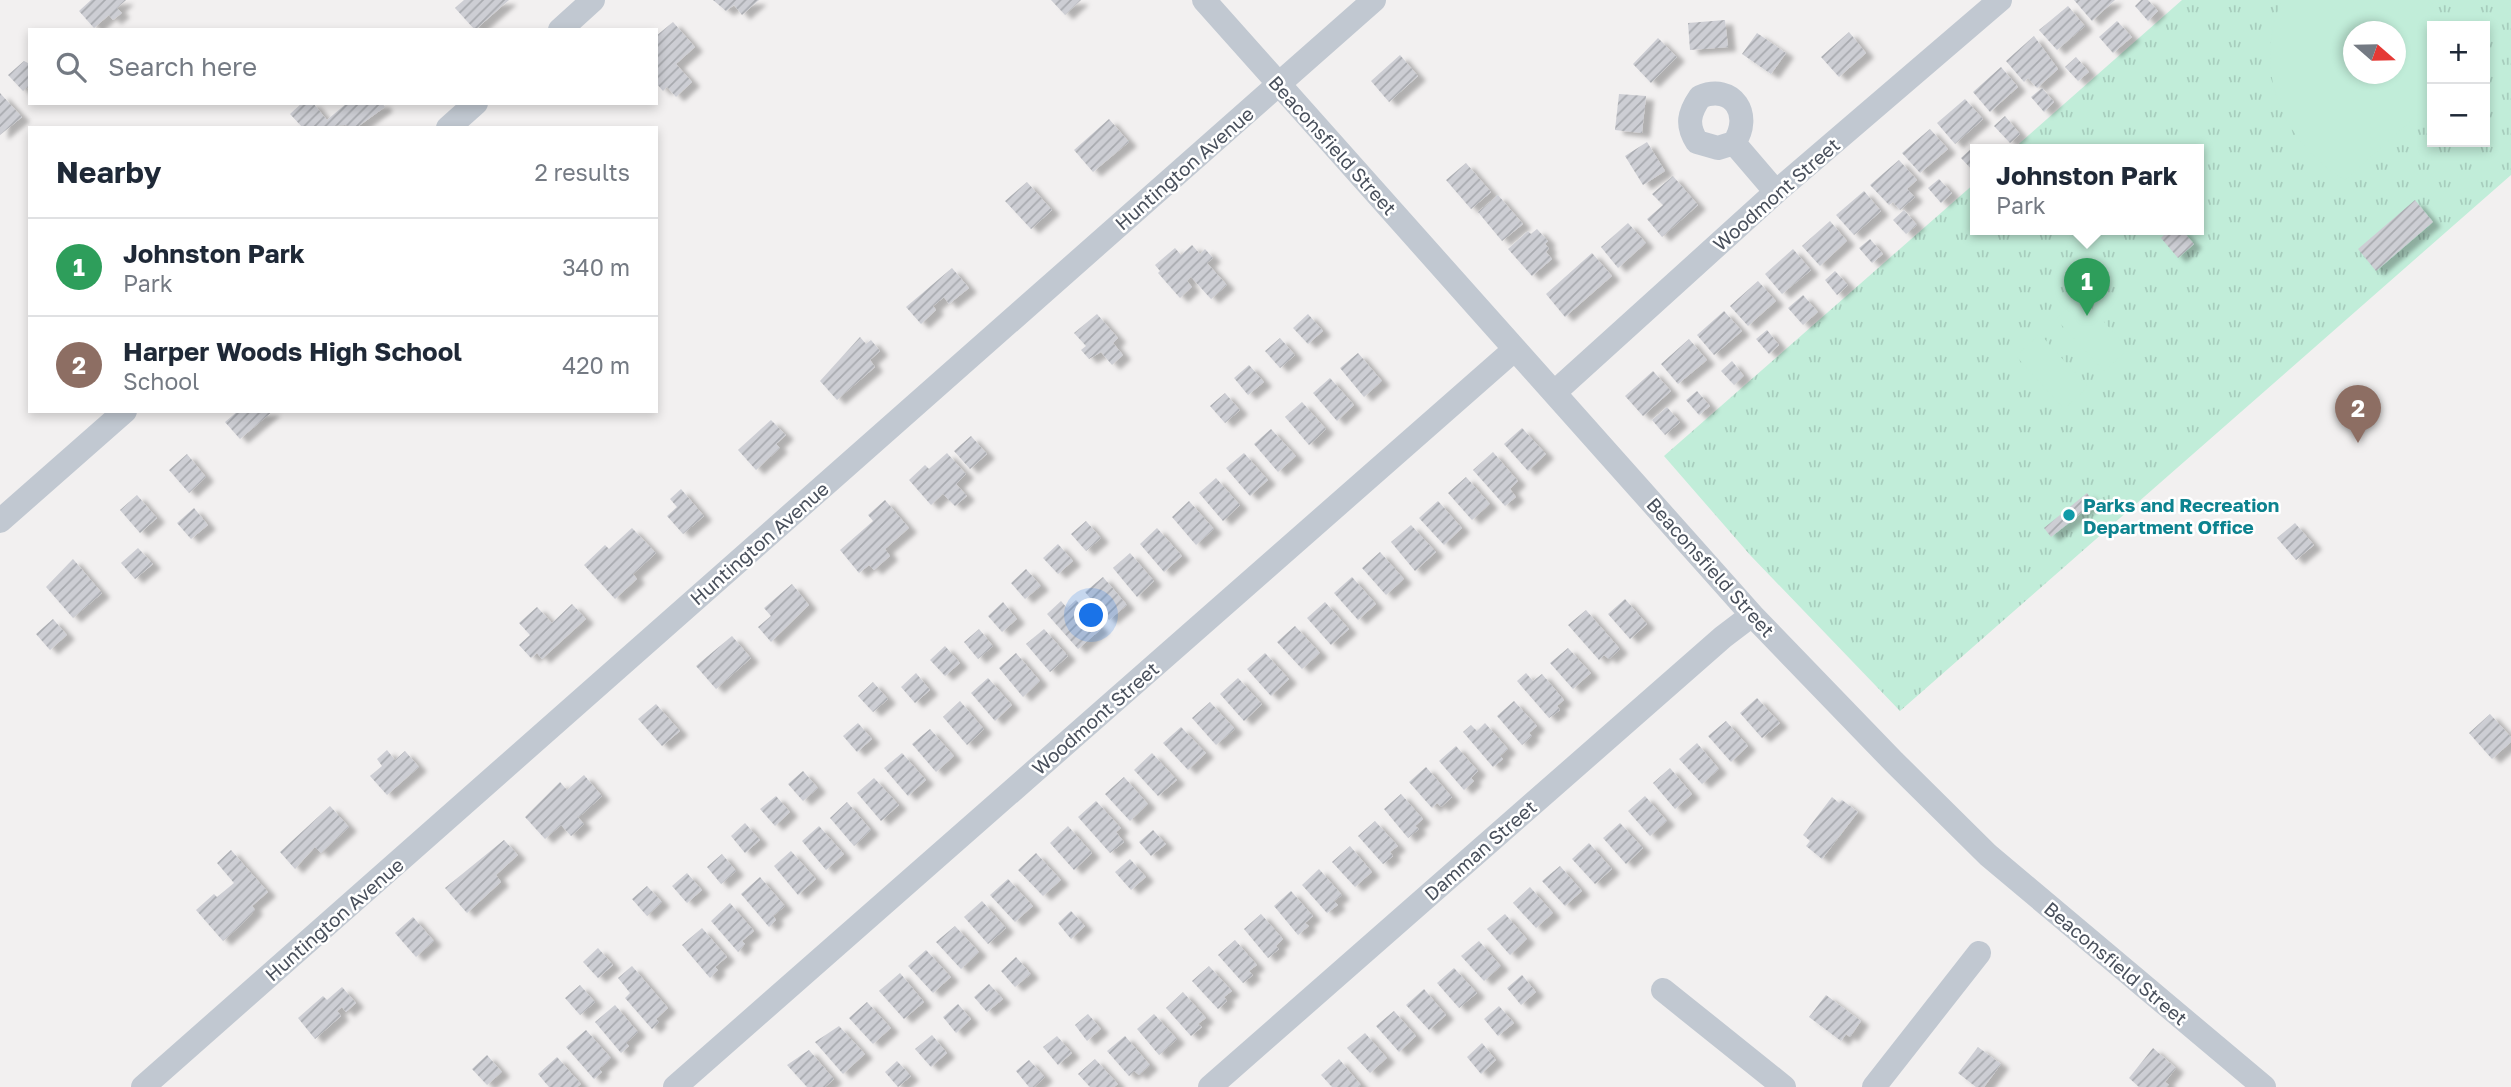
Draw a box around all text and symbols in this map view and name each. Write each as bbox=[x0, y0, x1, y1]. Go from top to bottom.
north arrow bbox=[2343, 21, 2406, 84]
map controls bbox=[2427, 21, 2490, 147]
button: + bbox=[2427, 21, 2490, 84]
search box bbox=[28, 28, 658, 105]
icon: search bbox=[52, 48, 90, 86]
text: Search here bbox=[108, 51, 257, 82]
street label: Beaconsfield Street bbox=[1264, 71, 1402, 219]
button: − bbox=[2427, 84, 2490, 147]
street label: Huntington Avenue bbox=[1110, 102, 1258, 234]
street label: Woodmont Street bbox=[1708, 133, 1844, 255]
popup bbox=[1970, 144, 2204, 235]
text: Nearby bbox=[56, 154, 161, 190]
text: 2 results bbox=[534, 158, 630, 186]
text: Johnston Park bbox=[1996, 160, 2178, 191]
text: Park bbox=[1996, 191, 2046, 219]
text: Johnston Park bbox=[123, 238, 305, 269]
text: 1 bbox=[73, 253, 85, 281]
text: 340 m bbox=[562, 253, 630, 281]
pin: 1 bbox=[2064, 258, 2110, 316]
text: Park bbox=[123, 269, 173, 297]
text: Harper Woods High School bbox=[123, 336, 462, 367]
text: 2 bbox=[72, 351, 86, 379]
text: 420 m bbox=[562, 351, 630, 379]
text: School bbox=[123, 367, 199, 395]
pin: 2 bbox=[2335, 385, 2381, 443]
street label: Huntington Avenue bbox=[685, 477, 833, 609]
street label: Beaconsfield Street bbox=[1642, 493, 1780, 641]
place label: Parks and Recreation Department Office bbox=[2083, 493, 2279, 538]
marker: Parks and Recreation Department Office bbox=[2061, 507, 2077, 523]
your location bbox=[1074, 598, 1108, 632]
street label: Woodmont Street bbox=[1027, 657, 1163, 779]
street label: Damman Street bbox=[1419, 795, 1541, 905]
street label: Huntington Avenue bbox=[260, 853, 408, 985]
street label: Beaconsfield Street bbox=[2040, 896, 2192, 1030]

